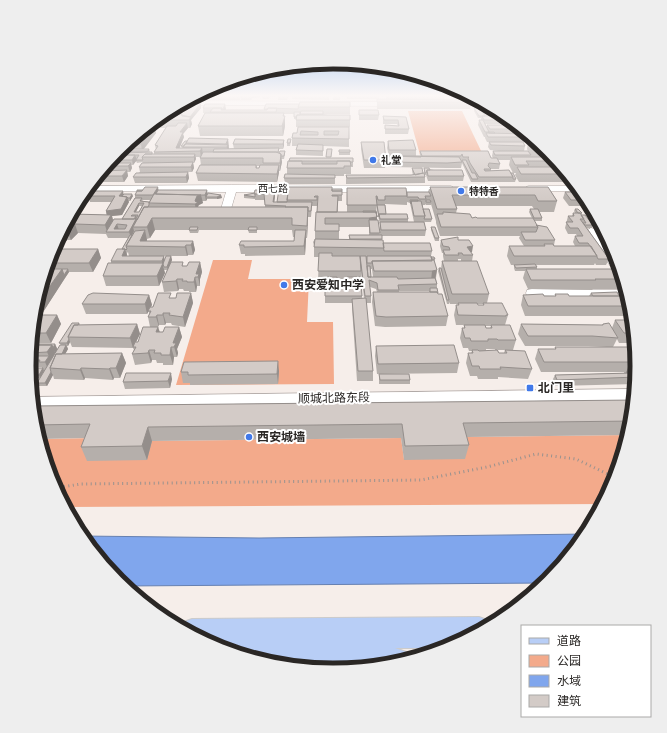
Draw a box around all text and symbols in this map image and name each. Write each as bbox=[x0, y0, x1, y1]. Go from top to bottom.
place label: 礼堂 bbox=[381, 153, 401, 168]
marker: 礼堂 bbox=[368, 155, 378, 165]
street label: 西七路 bbox=[258, 181, 288, 196]
place label: 特特香 bbox=[469, 184, 499, 199]
marker: 特特香 bbox=[456, 186, 466, 196]
place label: 西安爱知中学 bbox=[292, 275, 364, 294]
marker: 西安爱知中学 bbox=[279, 280, 289, 290]
place label: 北门里 bbox=[538, 378, 574, 397]
marker: 北门里 bbox=[525, 383, 535, 393]
street label: 顺城北路东段 bbox=[298, 387, 370, 408]
place label: 西安城墙 bbox=[257, 427, 305, 446]
marker: 西安城墙 bbox=[244, 432, 254, 442]
legend bbox=[521, 625, 651, 717]
text: 道路 bbox=[557, 631, 581, 650]
text: 公园 bbox=[557, 651, 581, 670]
text: 水域 bbox=[557, 671, 581, 690]
text: 建筑 bbox=[557, 691, 581, 710]

